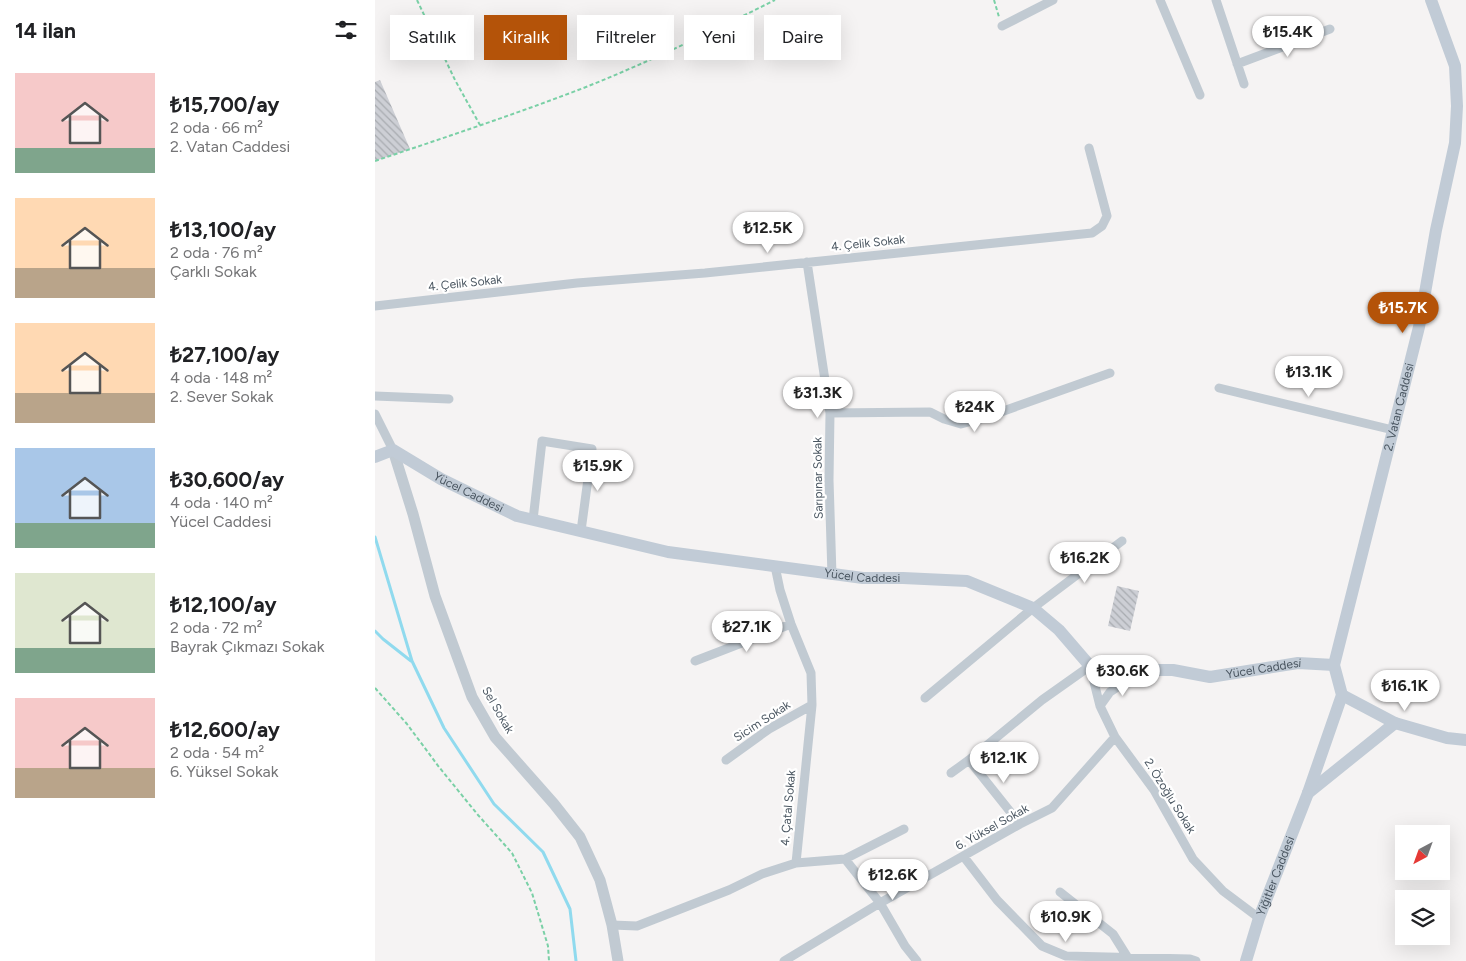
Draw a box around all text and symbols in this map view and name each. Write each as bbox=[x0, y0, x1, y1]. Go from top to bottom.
chip: Satılık bbox=[390, 15, 474, 60]
chip: Kiralık bbox=[484, 15, 567, 60]
chip: Filtreler bbox=[577, 15, 674, 60]
chip: Yeni bbox=[684, 15, 754, 60]
chip: Daire bbox=[764, 15, 841, 60]
pin: ₺15.4K bbox=[1247, 15, 1329, 58]
icon: filters bbox=[332, 16, 360, 44]
text: 14 ilan bbox=[15, 18, 76, 43]
text: ₺15.4K bbox=[1263, 22, 1313, 41]
text: ₺15,700/ay bbox=[170, 92, 279, 117]
icon: home bbox=[55, 93, 115, 153]
text: 2 oda · 66 m² bbox=[170, 118, 263, 137]
text: 2. Vatan Caddesi bbox=[170, 137, 290, 156]
pin: ₺12.5K bbox=[727, 212, 809, 254]
text: ₺13,100/ay bbox=[170, 217, 276, 242]
icon: home bbox=[55, 218, 115, 278]
text: ₺12.5K bbox=[743, 218, 793, 237]
street label: 4. Çelik Sokak bbox=[830, 232, 906, 254]
text: 2 oda · 76 m² bbox=[170, 243, 263, 262]
text: Çarklı Sokak bbox=[170, 262, 257, 281]
street label: 4. Çelik Sokak bbox=[427, 272, 503, 294]
pin: ₺15.7K bbox=[1362, 292, 1444, 334]
text: ₺15.7K bbox=[1379, 298, 1427, 317]
text: ₺27,100/ay bbox=[170, 342, 279, 367]
icon: home bbox=[55, 343, 115, 403]
pin: ₺13.1K bbox=[1268, 356, 1350, 398]
text: ₺13.1K bbox=[1286, 362, 1332, 381]
street label: 2. Vatan Caddesi bbox=[1381, 362, 1417, 452]
text: 4 oda · 148 m² bbox=[170, 368, 272, 387]
pin: ₺31.3K bbox=[777, 376, 859, 419]
text: ₺31.3K bbox=[794, 383, 842, 402]
text: 2. Sever Sokak bbox=[170, 387, 273, 406]
pin: ₺24K bbox=[945, 390, 1005, 433]
text: ₺24K bbox=[955, 397, 995, 416]
street label: Sarıpınar Sokak bbox=[810, 437, 826, 519]
pin: ₺15.9K bbox=[557, 450, 639, 492]
text: ₺15.9K bbox=[573, 456, 623, 475]
text: ₺30,600/ay bbox=[170, 467, 284, 492]
icon: home bbox=[55, 468, 115, 528]
street label: Yücel Caddesi bbox=[431, 469, 506, 515]
text: 4 oda · 140 m² bbox=[170, 493, 273, 512]
text: Yücel Caddesi bbox=[170, 512, 271, 531]
pin: ₺16.2K bbox=[1044, 542, 1126, 584]
text: ₺16.2K bbox=[1060, 548, 1110, 567]
street label: Yücel Caddesi bbox=[823, 566, 900, 585]
text: ₺12,100/ay bbox=[170, 592, 277, 617]
icon: home bbox=[55, 593, 115, 653]
pin: ₺27.1K bbox=[706, 610, 788, 653]
text: ₺27.1K bbox=[723, 617, 771, 636]
text: 2 oda · 72 m² bbox=[170, 618, 263, 637]
text: Bayrak Çıkmazı Sokak bbox=[170, 637, 324, 656]
pin: ₺30.6K bbox=[1082, 654, 1164, 697]
street label: Yücel Caddesi bbox=[1225, 656, 1302, 681]
text: ₺30.6K bbox=[1097, 661, 1149, 680]
pin: ₺16.1K bbox=[1364, 670, 1446, 712]
text: ₺16.1K bbox=[1382, 676, 1428, 695]
street label: Sel Sokak bbox=[479, 684, 517, 736]
street label: Sicim Sokak bbox=[731, 697, 793, 744]
text: ₺12,600/ay bbox=[170, 717, 280, 742]
icon: home bbox=[55, 718, 115, 778]
pin: ₺12.1K bbox=[963, 742, 1045, 784]
text: 2 oda · 54 m² bbox=[170, 743, 264, 762]
text: ₺12.1K bbox=[981, 748, 1027, 767]
street label: 2. Özoğlu Sokak bbox=[1141, 756, 1199, 836]
text: 6. Yüksel Sokak bbox=[170, 762, 279, 781]
street label: 4. Çatal Sokak bbox=[778, 769, 798, 846]
street label: 6. Yüksel Sokak bbox=[953, 801, 1031, 853]
north arrow bbox=[1395, 825, 1450, 880]
map controls bbox=[1395, 825, 1450, 945]
street label: Yiğitler Caddesi bbox=[1254, 834, 1297, 918]
pin: ₺12.6K bbox=[852, 858, 934, 901]
text: ₺12.6K bbox=[868, 865, 918, 884]
button: layers bbox=[1395, 890, 1450, 945]
pin: ₺10.9K bbox=[1025, 900, 1107, 943]
text: ₺10.9K bbox=[1041, 907, 1091, 926]

